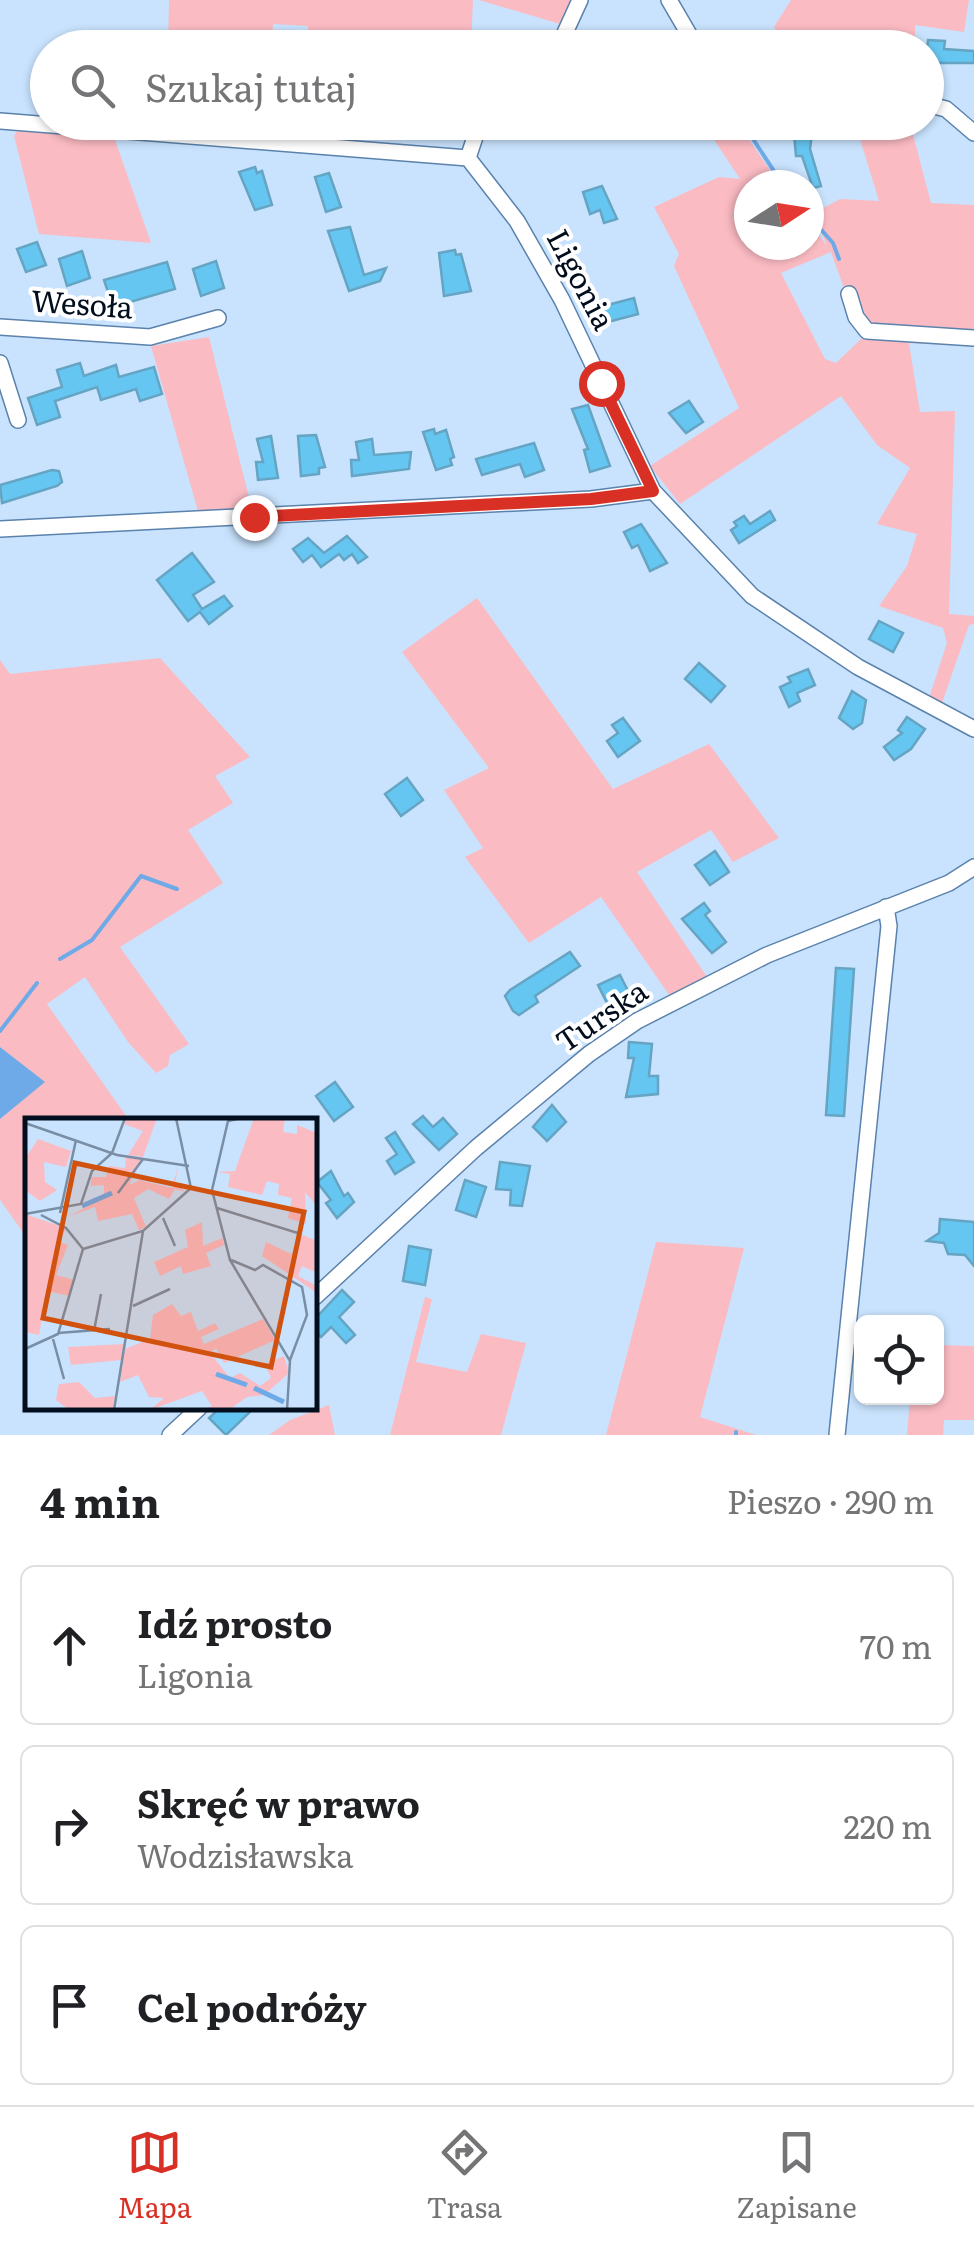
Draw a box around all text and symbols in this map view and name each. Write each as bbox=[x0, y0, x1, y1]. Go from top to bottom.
search box bbox=[30, 30, 944, 140]
text: Szukaj tutaj bbox=[145, 57, 357, 114]
icon: search bbox=[65, 58, 120, 113]
north arrow bbox=[734, 170, 824, 260]
street label: Ligonia bbox=[538, 220, 628, 338]
street label: Wesoła bbox=[30, 277, 135, 328]
route start bbox=[579, 361, 625, 407]
route end bbox=[232, 495, 278, 541]
street label: Turska bbox=[545, 967, 656, 1061]
inset map bbox=[25, 1118, 318, 1410]
map controls bbox=[854, 1315, 944, 1405]
button: locate bbox=[854, 1315, 944, 1405]
text: 4 min bbox=[40, 1469, 160, 1531]
text: Pieszo · 290 m bbox=[727, 1476, 934, 1524]
text: Idź prosto bbox=[137, 1593, 333, 1650]
icon: ahead bbox=[42, 1618, 97, 1673]
text: 70 m bbox=[860, 1621, 932, 1669]
text: Ligonia bbox=[137, 1650, 253, 1698]
text: Skręć w prawo bbox=[137, 1773, 420, 1830]
icon: right bbox=[42, 1798, 97, 1853]
text: 220 m bbox=[844, 1801, 932, 1849]
text: Wodzisławska bbox=[137, 1830, 353, 1878]
text: Cel podróży bbox=[137, 1977, 367, 2034]
icon: arrive bbox=[42, 1978, 97, 2033]
tab: Mapa bbox=[117, 2125, 192, 2227]
tab: Trasa bbox=[426, 2125, 502, 2227]
tab: Zapisane bbox=[737, 2125, 857, 2227]

